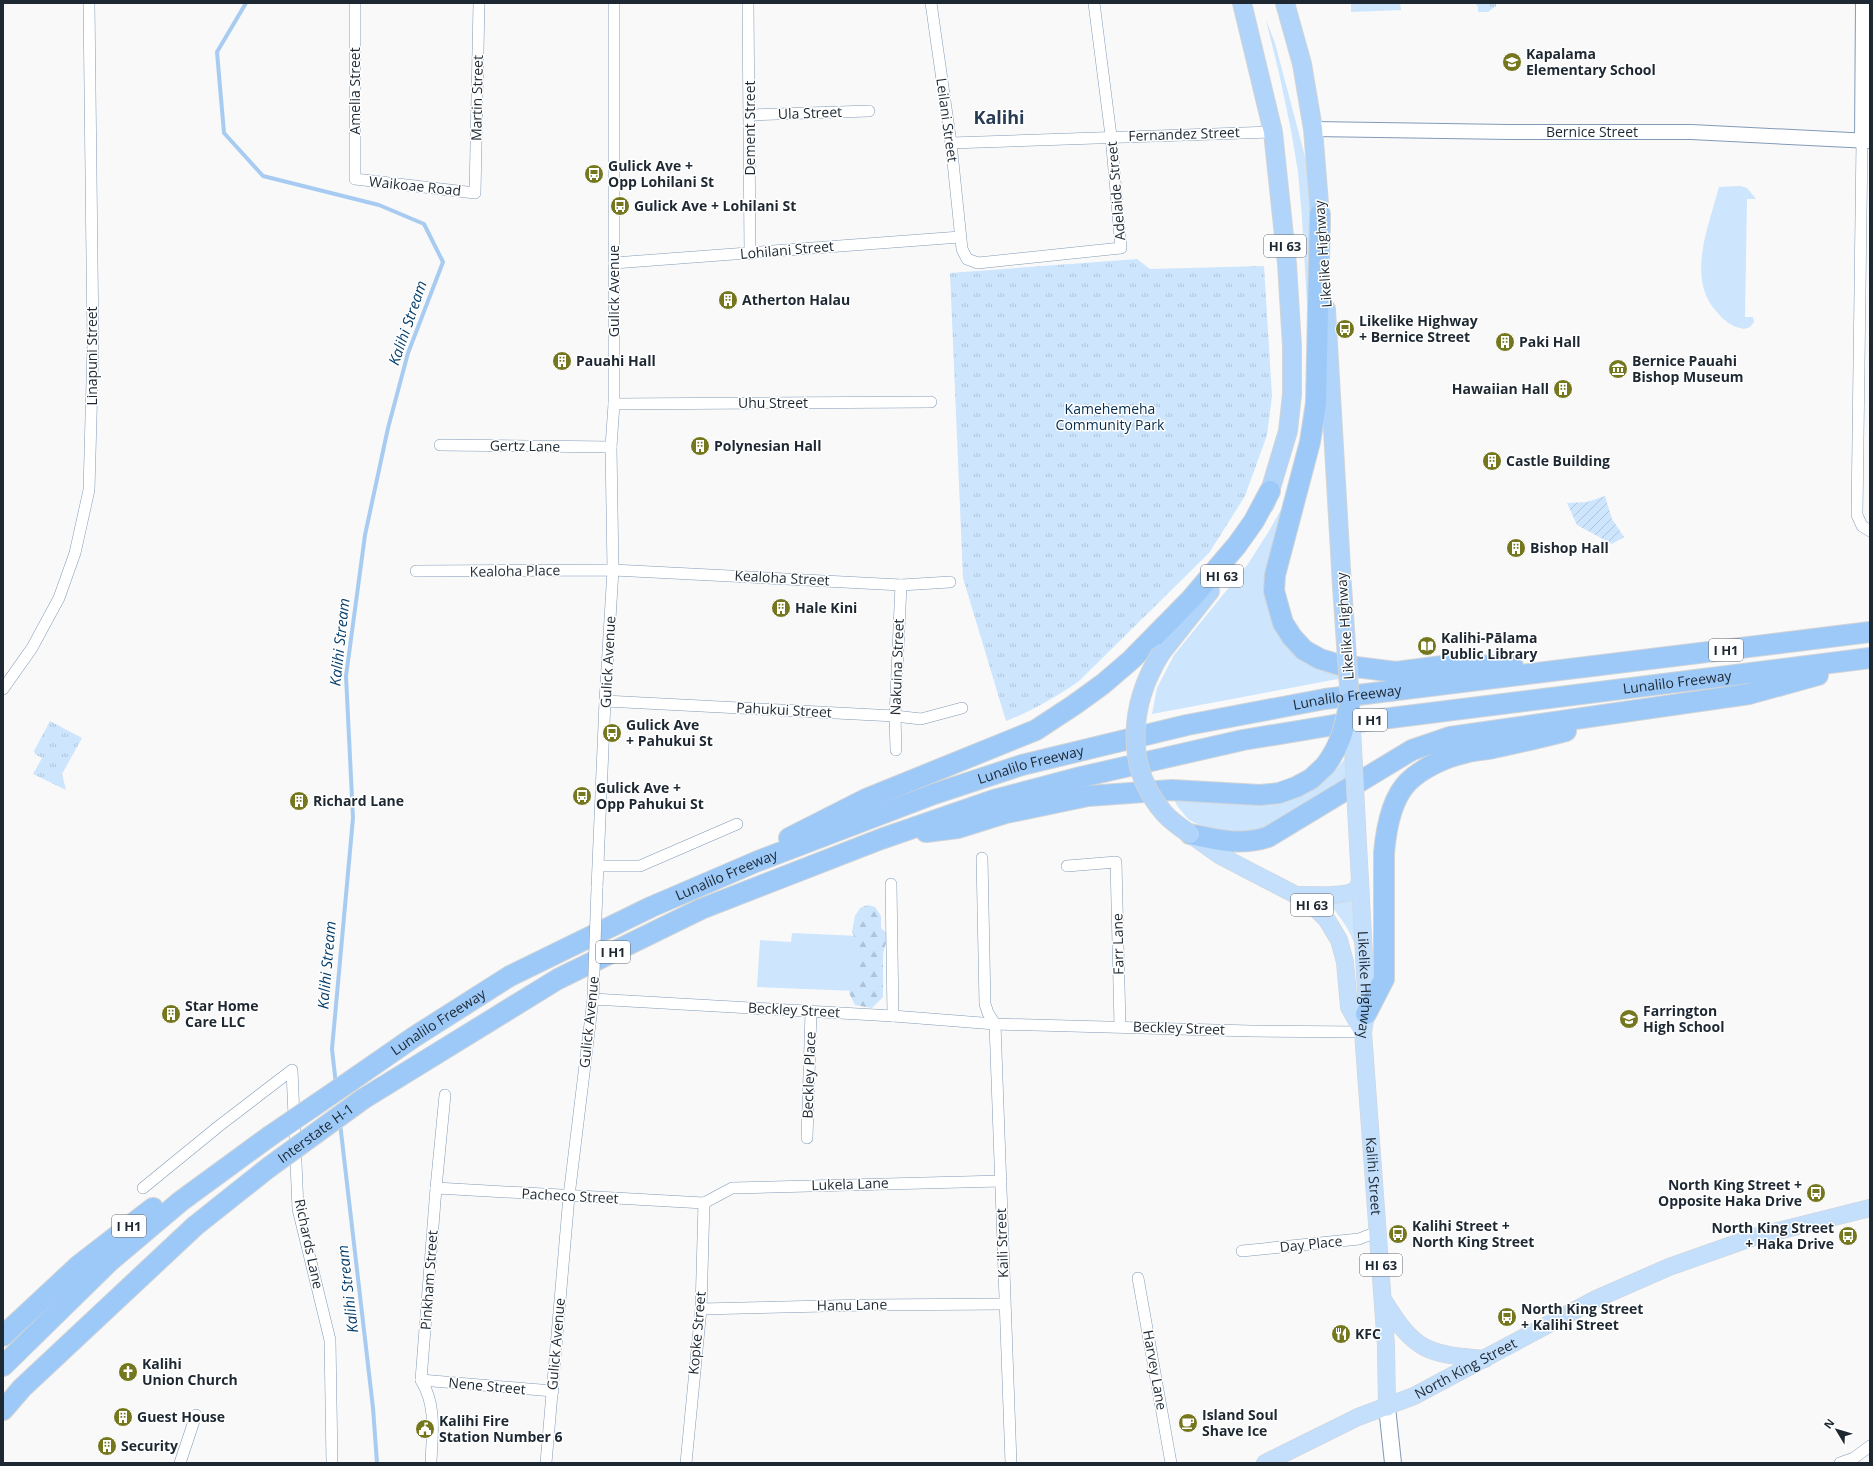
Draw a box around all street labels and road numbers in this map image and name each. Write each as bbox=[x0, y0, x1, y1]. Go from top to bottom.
street label: Amelia Street bbox=[345, 47, 364, 135]
street label: Martin Street bbox=[466, 55, 487, 141]
street label: Leilani Street bbox=[932, 77, 963, 163]
street label: Dement Street bbox=[740, 80, 759, 176]
street label: Ula Street bbox=[778, 102, 842, 123]
street label: Fernandez Street bbox=[1128, 122, 1240, 145]
street label: Bernice Street bbox=[1546, 122, 1638, 141]
street label: Adelaide Street bbox=[1102, 141, 1129, 241]
street label: Waikoae Road bbox=[368, 171, 462, 200]
street label: Likelike Highway bbox=[1309, 199, 1336, 308]
road number: HI 63 bbox=[1264, 235, 1306, 257]
street label: Lohilani Street bbox=[739, 236, 835, 263]
street label: Gulick Avenue bbox=[604, 245, 623, 337]
street label: Linapuni Street bbox=[82, 306, 101, 406]
street label: Uhu Street bbox=[738, 393, 808, 412]
street label: Gertz Lane bbox=[490, 435, 561, 456]
street label: Kealoha Place bbox=[470, 560, 561, 581]
road number: HI 63 bbox=[1201, 565, 1243, 587]
street label: Kealoha Street bbox=[734, 566, 830, 589]
street label: Likelike Highway bbox=[1331, 571, 1358, 680]
street label: Gulick Avenue bbox=[596, 615, 619, 709]
street label: Nakuina Street bbox=[885, 618, 908, 716]
road number: I H1 bbox=[1709, 639, 1743, 661]
street label: Lunalilo Freeway bbox=[1622, 665, 1733, 698]
street label: Lunalilo Freeway bbox=[1291, 680, 1403, 714]
street label: Pahukui Street bbox=[736, 698, 832, 721]
road number: I H1 bbox=[1353, 709, 1387, 731]
street label: Lunalilo Freeway bbox=[975, 740, 1086, 788]
street label: Lunalilo Freeway bbox=[672, 844, 781, 905]
road number: HI 63 bbox=[1291, 894, 1333, 916]
street label: Farr Lane bbox=[1107, 913, 1128, 975]
street label: Likelike Highway bbox=[1354, 930, 1376, 1040]
road number: I H1 bbox=[596, 941, 630, 963]
street label: Gulick Avenue bbox=[574, 975, 603, 1069]
street label: Lunalilo Freeway bbox=[387, 983, 490, 1059]
street label: Beckley Street bbox=[748, 998, 841, 1021]
street label: Beckley Street bbox=[1133, 1016, 1225, 1039]
street label: Beckley Place bbox=[797, 1031, 820, 1119]
street label: Interstate H-1 bbox=[273, 1099, 357, 1167]
street label: Kalihi Street bbox=[1362, 1136, 1386, 1216]
street label: Lukela Lane bbox=[811, 1173, 889, 1194]
street label: Pacheco Street bbox=[521, 1183, 619, 1208]
street label: Richards Lane bbox=[291, 1197, 328, 1291]
street label: Kaili Street bbox=[991, 1208, 1012, 1278]
road number: I H1 bbox=[112, 1215, 146, 1237]
street label: Pinkham Street bbox=[416, 1229, 441, 1330]
street label: Day Place bbox=[1279, 1231, 1343, 1256]
road number: HI 63 bbox=[1360, 1254, 1402, 1276]
street label: Kopke Street bbox=[683, 1291, 710, 1375]
street label: Hanu Lane bbox=[817, 1294, 888, 1315]
street label: Gulick Avenue bbox=[542, 1297, 569, 1391]
street label: Harvey Lane bbox=[1139, 1328, 1172, 1412]
street label: North King Street bbox=[1411, 1333, 1520, 1403]
street label: Nene Street bbox=[448, 1373, 527, 1398]

